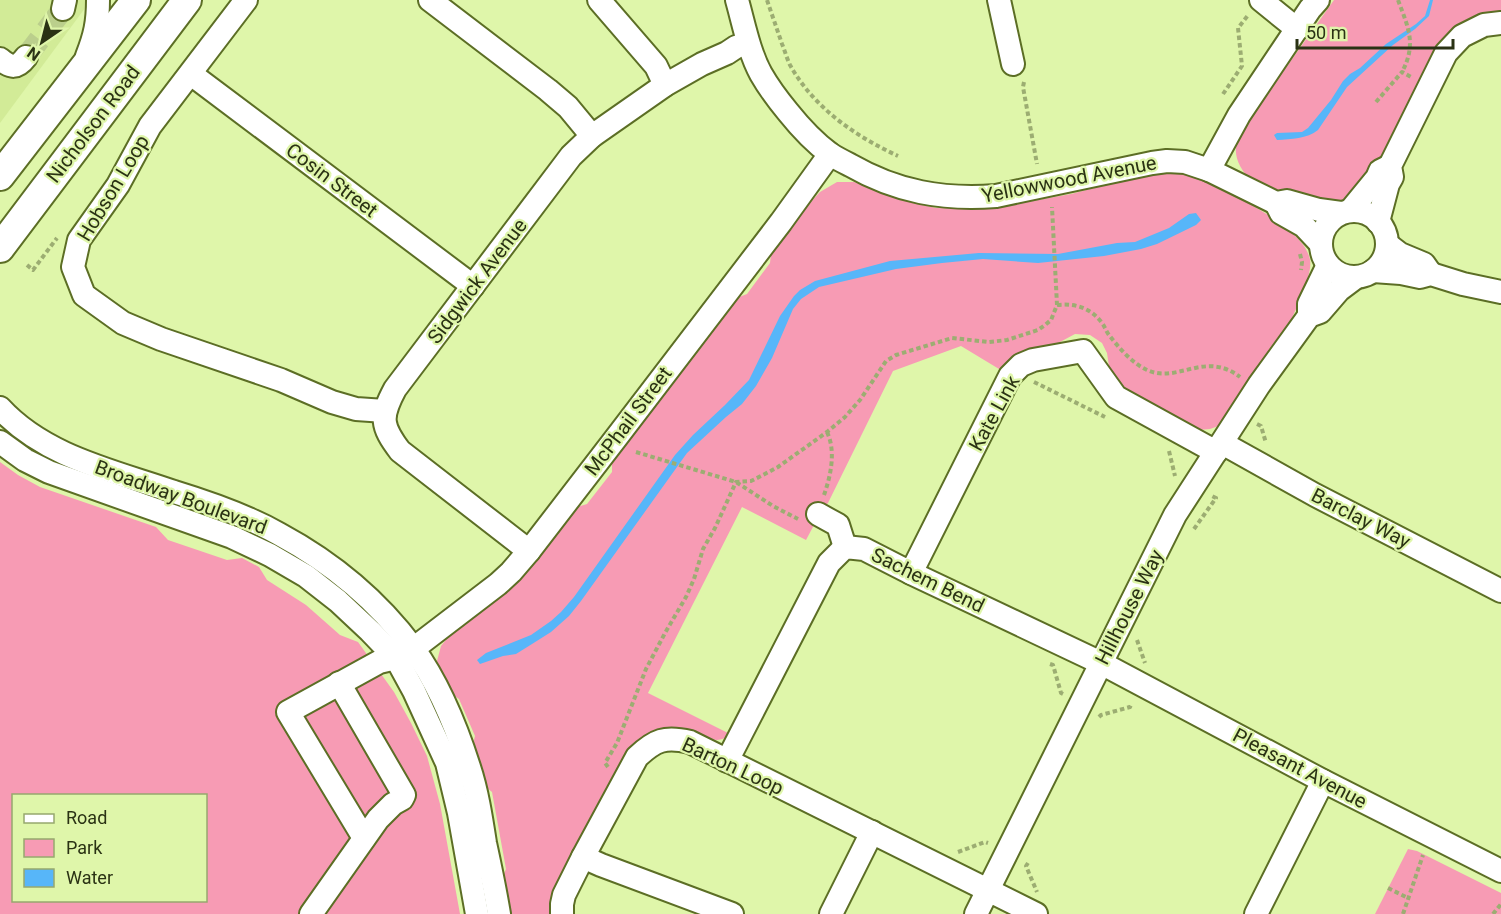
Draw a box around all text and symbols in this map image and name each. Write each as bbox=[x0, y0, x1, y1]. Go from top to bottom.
north arrow bbox=[12, 12, 72, 72]
scale bar bbox=[1297, 12, 1453, 50]
text: 50 m bbox=[1306, 22, 1346, 43]
text: N bbox=[24, 43, 44, 65]
street label: Nicholson Road bbox=[41, 61, 145, 187]
street label: Hobson Loop bbox=[72, 131, 154, 245]
street label: Cosin Street bbox=[281, 138, 383, 222]
street label: Yellowwood Avenue bbox=[980, 150, 1158, 208]
street label: Sidgwick Avenue bbox=[422, 214, 532, 348]
street label: McPhail Street bbox=[579, 362, 677, 480]
street label: Kate Link bbox=[964, 370, 1025, 455]
street label: Broadway Boulevard bbox=[92, 455, 270, 539]
street label: Barclay Way bbox=[1307, 483, 1415, 553]
street label: Sachem Bend bbox=[868, 542, 988, 618]
street label: Hillhouse Way bbox=[1090, 545, 1168, 668]
street label: Pleasant Avenue bbox=[1229, 723, 1371, 813]
street label: Barton Loop bbox=[678, 732, 788, 800]
legend bbox=[12, 794, 207, 902]
text: Road bbox=[66, 807, 107, 828]
text: Park bbox=[66, 837, 103, 858]
text: Water bbox=[66, 867, 113, 888]

